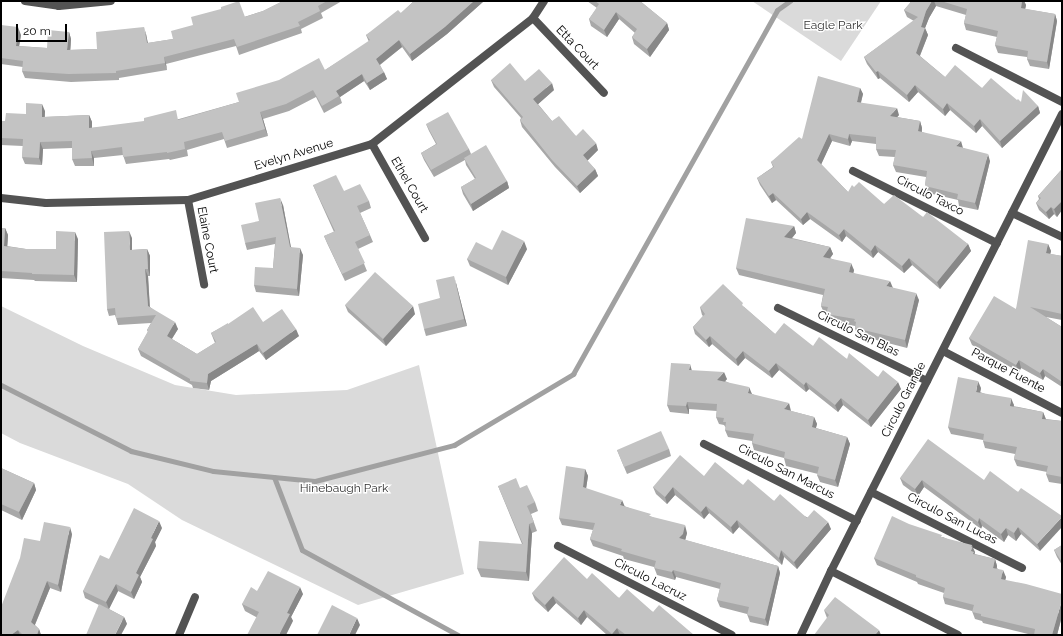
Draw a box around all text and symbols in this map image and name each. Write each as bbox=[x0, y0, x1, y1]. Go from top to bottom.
scale bar bbox=[18, 16, 69, 42]
park label: Eagle Park bbox=[803, 19, 863, 33]
street label: Etta Court bbox=[553, 23, 601, 73]
text: 20 m bbox=[23, 24, 51, 38]
street label: Evelyn Avenue bbox=[253, 136, 335, 174]
street label: Ethel Court bbox=[387, 154, 431, 216]
street label: Circulo Taxco bbox=[894, 173, 966, 219]
street label: Elaine Court bbox=[193, 205, 221, 275]
street label: Circulo San Blas bbox=[815, 308, 901, 360]
street label: Parque Fuente bbox=[969, 346, 1047, 396]
street label: Circulo Grande bbox=[879, 360, 929, 440]
street label: Circulo San Marcus bbox=[735, 441, 837, 503]
park label: Hinebaugh Park bbox=[300, 482, 388, 496]
street label: Circulo San Lucas bbox=[905, 490, 999, 548]
street label: Circulo Lacruz bbox=[611, 556, 689, 604]

